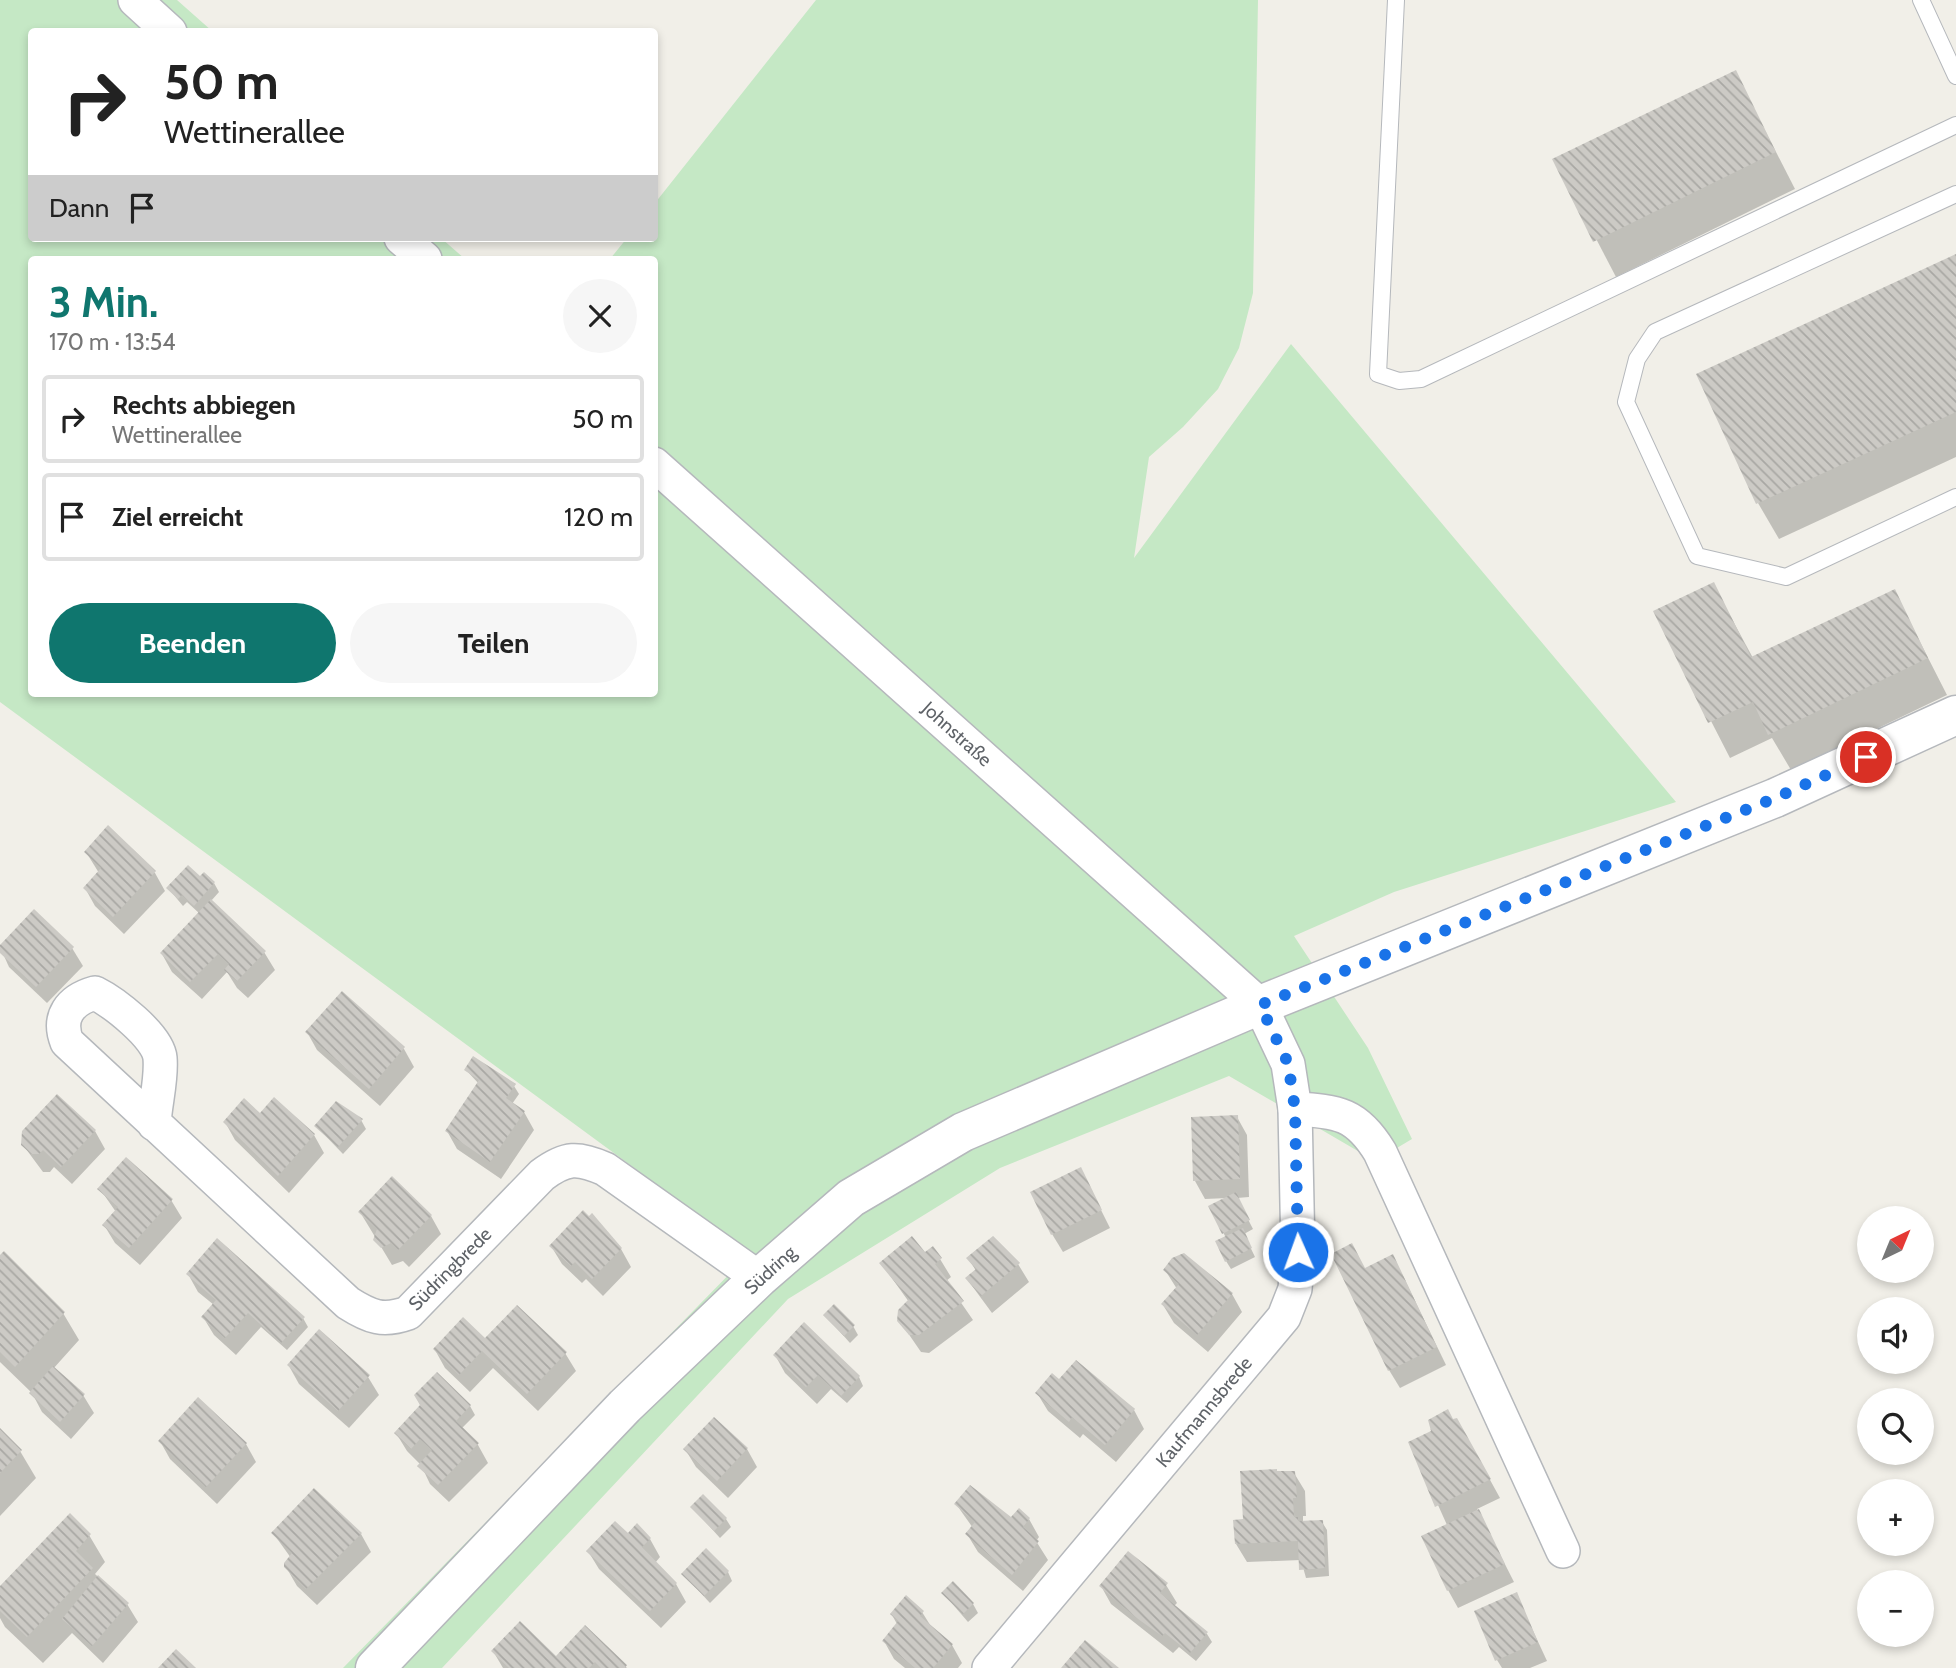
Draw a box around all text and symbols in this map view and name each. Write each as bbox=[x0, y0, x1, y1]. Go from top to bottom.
text: 50 m bbox=[164, 52, 279, 111]
icon: right bbox=[49, 56, 140, 147]
text: Wettinerallee bbox=[164, 112, 345, 151]
icon: arrive bbox=[123, 189, 161, 227]
text: Dann bbox=[49, 192, 109, 224]
text: 3 Min. bbox=[49, 276, 158, 328]
button: close bbox=[563, 279, 637, 353]
text: 170 m · 13:54 bbox=[49, 328, 176, 356]
text: Rechts abbiegen bbox=[112, 389, 296, 421]
icon: right bbox=[53, 400, 91, 438]
text: 50 m bbox=[572, 403, 633, 435]
text: Wettinerallee bbox=[112, 421, 242, 449]
icon: arrive bbox=[53, 498, 91, 536]
text: Ziel erreicht bbox=[112, 501, 243, 533]
text: 120 m bbox=[564, 501, 633, 533]
button: Beenden bbox=[49, 603, 336, 683]
button: Teilen bbox=[350, 603, 637, 683]
street label: Johnstraße bbox=[917, 696, 997, 771]
pin bbox=[1836, 727, 1896, 787]
icon: arrive bbox=[1847, 738, 1885, 776]
north arrow bbox=[1857, 1206, 1934, 1283]
map controls bbox=[1857, 1206, 1934, 1647]
position arrow bbox=[1261, 1215, 1335, 1289]
street label: Südringbrede bbox=[404, 1223, 496, 1315]
street label: Südring bbox=[739, 1240, 801, 1299]
button: sound bbox=[1857, 1297, 1934, 1374]
street label: Kaufmannsbrede bbox=[1151, 1352, 1257, 1472]
button: search bbox=[1857, 1388, 1934, 1465]
button: + bbox=[1857, 1479, 1934, 1556]
button: − bbox=[1857, 1570, 1934, 1647]

